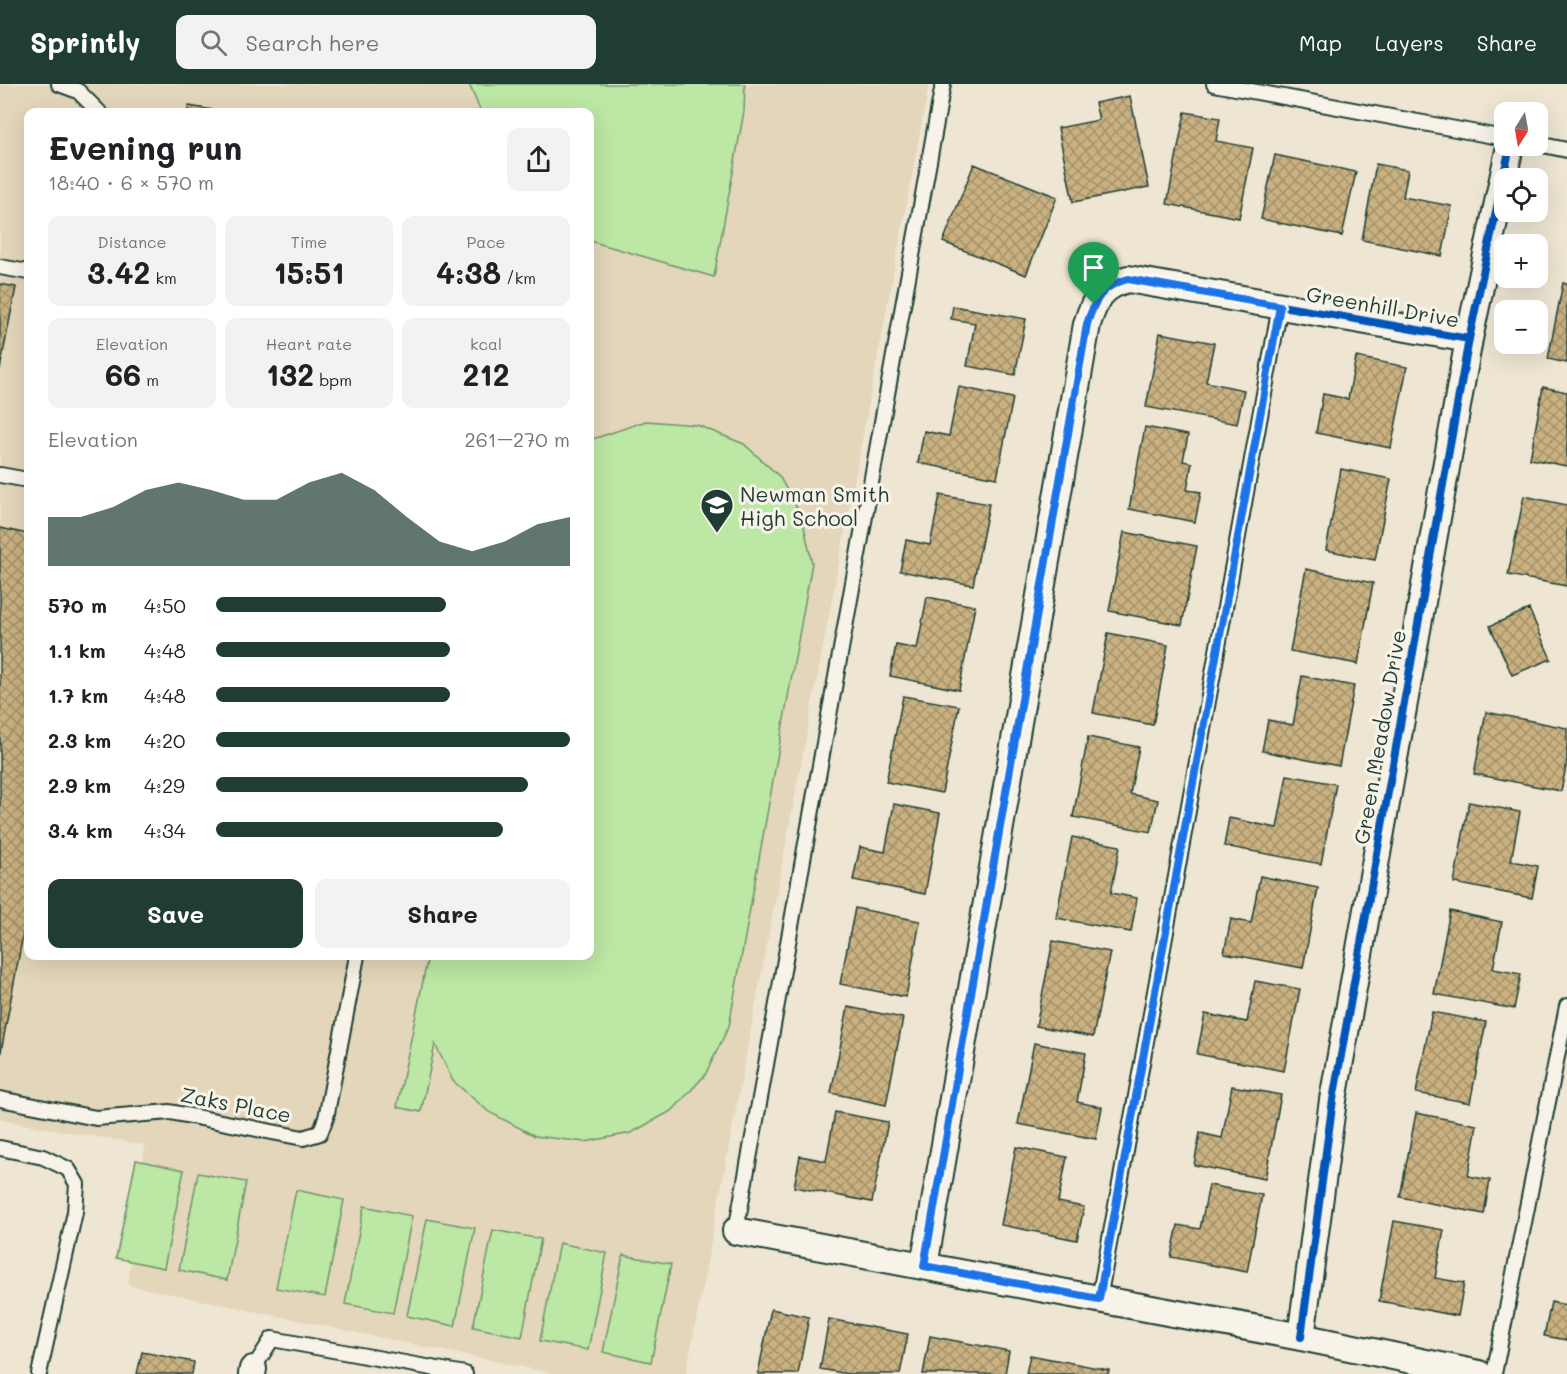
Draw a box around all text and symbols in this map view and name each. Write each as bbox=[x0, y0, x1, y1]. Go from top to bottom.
search box bbox=[176, 15, 596, 69]
text: Sprintly bbox=[30, 24, 140, 60]
icon: search bbox=[197, 26, 230, 59]
text: Search here bbox=[245, 28, 379, 57]
text: Map bbox=[1299, 29, 1342, 56]
text: Layers bbox=[1375, 29, 1444, 56]
text: Share bbox=[1477, 29, 1537, 56]
north arrow bbox=[1494, 102, 1548, 156]
map controls bbox=[1494, 102, 1548, 354]
text: Evening run bbox=[48, 125, 242, 168]
button: share bbox=[507, 128, 570, 191]
button: locate bbox=[1494, 168, 1548, 222]
text: 18:40 · 6 × 570 m bbox=[48, 169, 214, 195]
text: Distance bbox=[98, 231, 166, 252]
text: Time bbox=[291, 231, 327, 252]
text: Pace bbox=[466, 231, 506, 252]
button: + bbox=[1494, 234, 1548, 288]
pin bbox=[1068, 242, 1119, 304]
icon: arrive bbox=[1077, 251, 1110, 284]
text: 3.42 bbox=[87, 252, 150, 292]
text: 15:51 bbox=[273, 252, 345, 292]
text: 4:38 bbox=[436, 252, 501, 292]
text: km bbox=[150, 267, 177, 288]
text: /km bbox=[501, 267, 536, 288]
street label: Greenhill Drive bbox=[1304, 279, 1462, 333]
button: − bbox=[1494, 300, 1548, 354]
text: Elevation bbox=[96, 333, 168, 354]
text: Heart rate bbox=[266, 333, 352, 354]
text: kcal bbox=[470, 333, 502, 354]
text: 66 bbox=[105, 354, 141, 394]
text: 132 bbox=[266, 354, 314, 394]
text: 212 bbox=[463, 354, 509, 394]
text: m bbox=[141, 369, 159, 390]
text: bpm bbox=[314, 369, 352, 390]
text: Elevation bbox=[48, 426, 138, 452]
text: 261–270 m bbox=[465, 426, 570, 452]
place label: Newman Smith High School bbox=[740, 480, 889, 531]
school or university icon: Newman Smith High School bbox=[699, 487, 735, 534]
text: 570 m bbox=[48, 592, 107, 618]
text: 4:50 bbox=[144, 592, 186, 618]
street label: Green Meadow Drive bbox=[1347, 628, 1411, 846]
text: 1.1 km bbox=[48, 637, 106, 663]
text: 4:48 bbox=[144, 637, 186, 663]
text: 1.7 km bbox=[48, 682, 108, 708]
text: 4:48 bbox=[144, 682, 186, 708]
text: 2.3 km bbox=[48, 727, 111, 753]
text: 4:20 bbox=[144, 727, 185, 753]
text: 2.9 km bbox=[48, 772, 111, 798]
text: 4:29 bbox=[144, 772, 185, 798]
text: 3.4 km bbox=[48, 817, 113, 843]
text: 4:34 bbox=[144, 817, 185, 843]
button: Save bbox=[48, 879, 303, 948]
button: Share bbox=[315, 879, 570, 948]
street label: Zaks Place bbox=[179, 1080, 293, 1128]

